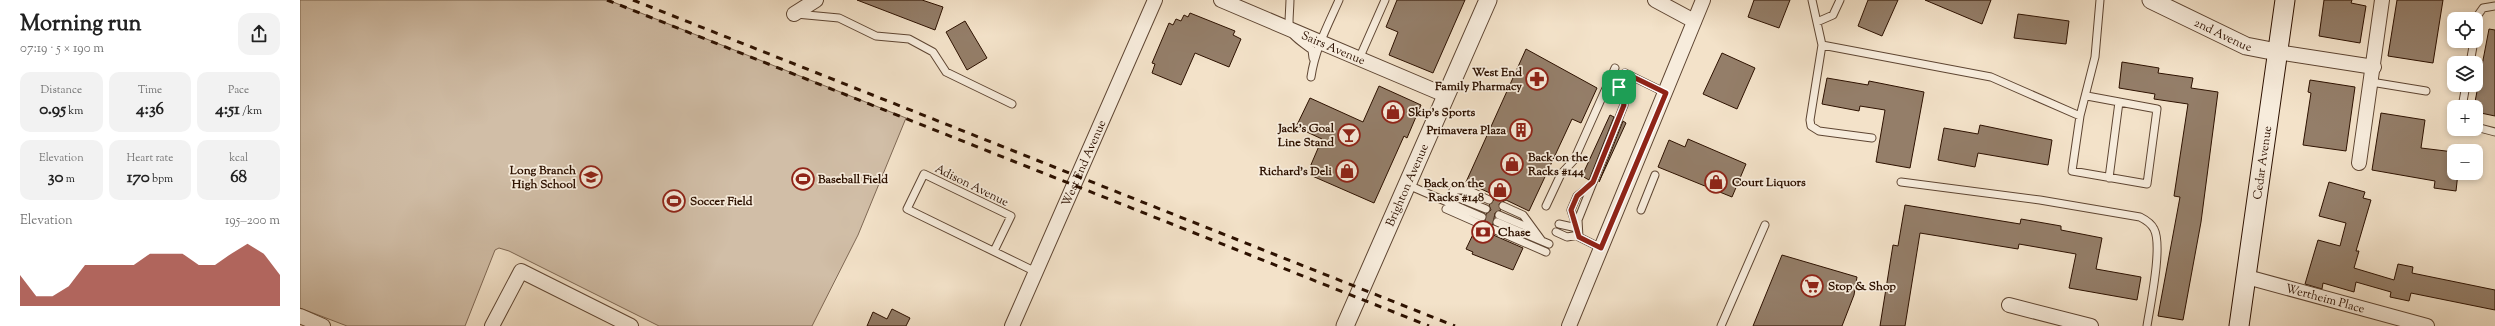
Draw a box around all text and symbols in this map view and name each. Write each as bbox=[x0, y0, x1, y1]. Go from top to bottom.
text: Morning run bbox=[20, 9, 142, 41]
map controls bbox=[2447, 12, 2483, 180]
button: locate bbox=[2447, 12, 2483, 48]
button: share bbox=[238, 13, 280, 55]
street label: 2nd Avenue bbox=[2191, 14, 2253, 57]
street label: Sairs Avenue bbox=[1298, 27, 1368, 70]
text: 07:19 · 5 × 190 m bbox=[20, 40, 104, 58]
button: layers bbox=[2447, 56, 2483, 92]
place label: West End Family Pharmacy bbox=[1434, 64, 1522, 96]
pharmacy icon: West End Family Pharmacy bbox=[1524, 66, 1550, 92]
pin bbox=[1602, 70, 1636, 104]
icon: arrive bbox=[1608, 76, 1630, 98]
text: Distance bbox=[41, 82, 82, 98]
text: Time bbox=[138, 82, 162, 98]
text: Pace bbox=[228, 82, 249, 98]
text: 0.95 bbox=[39, 98, 66, 122]
text: 4:36 bbox=[136, 98, 164, 122]
text: 4:51 bbox=[215, 98, 240, 122]
shop icon: Skip's Sports bbox=[1380, 99, 1406, 125]
button: + bbox=[2447, 100, 2483, 136]
text: km bbox=[66, 103, 83, 119]
text: /km bbox=[240, 103, 262, 119]
place label: Skip's Sports bbox=[1408, 104, 1475, 122]
street label: West End Avenue bbox=[1058, 117, 1111, 210]
building icon: Primavera Plaza bbox=[1508, 117, 1534, 143]
place label: Jack's Goal Line Stand bbox=[1277, 120, 1335, 152]
bar icon: Jack's Goal Line Stand bbox=[1336, 122, 1362, 148]
place label: Primavera Plaza bbox=[1425, 122, 1506, 140]
street label: Cedar Avenue bbox=[2249, 124, 2277, 201]
street label: Brighton Avenue bbox=[1382, 141, 1434, 230]
button: − bbox=[2447, 144, 2483, 180]
place label: Back on the Racks #144 bbox=[1527, 149, 1589, 181]
text: Elevation bbox=[39, 150, 84, 166]
text: Heart rate bbox=[127, 150, 173, 166]
text: kcal bbox=[229, 150, 248, 166]
shop icon: Back on the Racks #144 bbox=[1499, 151, 1525, 177]
shop icon: Richard's Deli bbox=[1334, 158, 1360, 184]
street label: Adison Avenue bbox=[931, 160, 1012, 212]
place label: Long Branch High School bbox=[509, 162, 577, 194]
place label: Richard's Deli bbox=[1258, 163, 1333, 181]
school or university icon: Long Branch High School bbox=[578, 164, 604, 190]
text: 30 bbox=[48, 166, 63, 190]
text: 170 bbox=[127, 166, 150, 190]
text: 68 bbox=[230, 166, 247, 190]
sports icon: Baseball Field bbox=[790, 166, 816, 192]
shop icon: Court Liquors bbox=[1703, 169, 1729, 195]
text: m bbox=[63, 171, 75, 187]
text: bpm bbox=[150, 171, 173, 187]
place label: Baseball Field bbox=[817, 171, 888, 189]
place label: Court Liquors bbox=[1732, 174, 1806, 192]
place label: Back on the Racks #148 bbox=[1423, 175, 1484, 207]
shop icon: Back on the Racks #148 bbox=[1487, 177, 1513, 203]
sports icon: Soccer Field bbox=[661, 188, 687, 214]
place label: Soccer Field bbox=[690, 193, 753, 211]
text: Elevation bbox=[20, 212, 73, 230]
text: 195–200 m bbox=[225, 212, 280, 230]
bank icon: Chase bbox=[1470, 219, 1496, 245]
place label: Chase bbox=[1498, 224, 1531, 242]
supermarket icon: Stop & Shop bbox=[1799, 273, 1825, 299]
place label: Stop & Shop bbox=[1828, 278, 1896, 296]
street label: Wertheim Place bbox=[2283, 280, 2367, 319]

